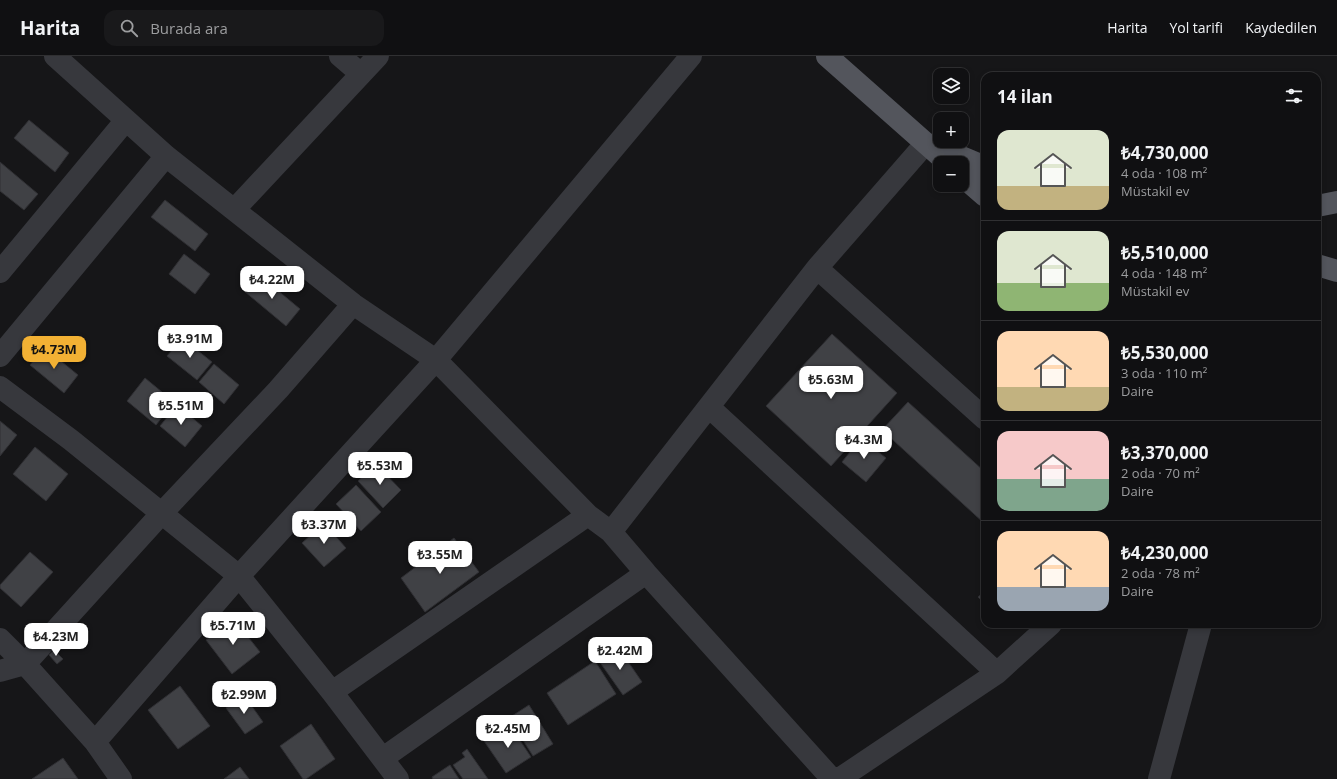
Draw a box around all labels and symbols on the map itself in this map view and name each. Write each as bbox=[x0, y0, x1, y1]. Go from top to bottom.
pin: ₺4.22M bbox=[239, 266, 305, 300]
pin: ₺3.91M bbox=[157, 325, 223, 359]
pin: ₺4.73M bbox=[21, 336, 87, 370]
pin: ₺5.63M bbox=[798, 366, 864, 400]
pin: ₺5.51M bbox=[148, 392, 214, 426]
pin: ₺4.3M bbox=[836, 426, 892, 460]
pin: ₺5.53M bbox=[347, 452, 413, 486]
pin: ₺3.37M bbox=[291, 511, 357, 545]
pin: ₺3.55M bbox=[407, 541, 473, 575]
pin: ₺5.71M bbox=[200, 612, 266, 646]
pin: ₺4.23M bbox=[23, 623, 89, 657]
pin: ₺2.42M bbox=[587, 637, 653, 671]
pin: ₺2.99M bbox=[211, 681, 277, 715]
pin: ₺2.45M bbox=[475, 715, 541, 749]

